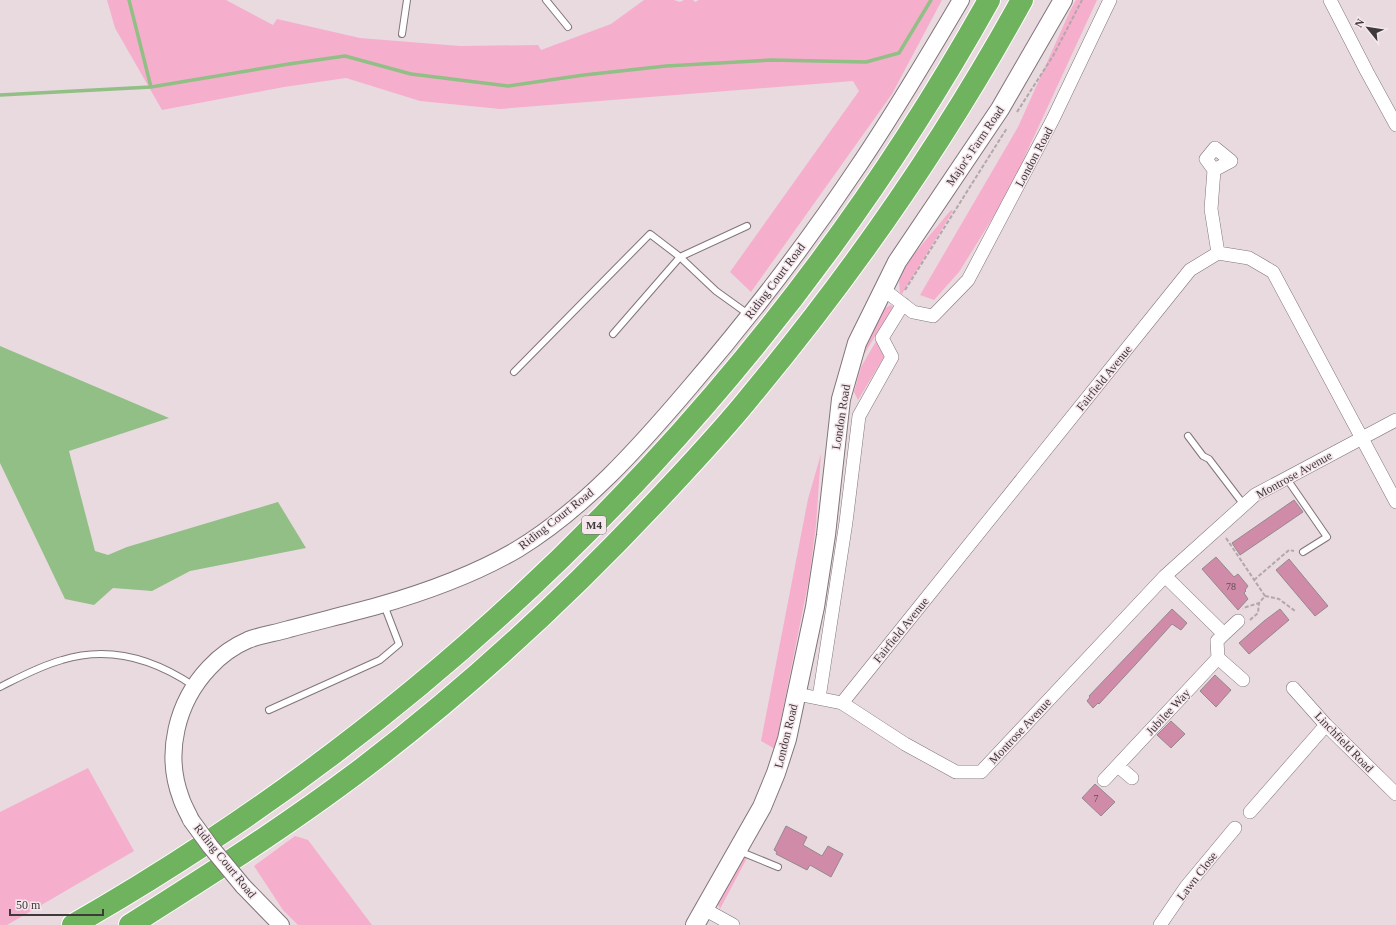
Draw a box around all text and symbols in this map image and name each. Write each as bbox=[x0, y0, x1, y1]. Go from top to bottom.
north arrow bbox=[1348, 8, 1388, 48]
text: N bbox=[1352, 17, 1367, 29]
street label: Major's Farm Road bbox=[943, 104, 1007, 188]
street label: London Road bbox=[1012, 125, 1056, 189]
street label: Riding Court Road bbox=[742, 240, 808, 322]
street label: Fairfield Avenue bbox=[1073, 342, 1135, 414]
street label: London Road bbox=[829, 383, 853, 451]
street label: Montrose Avenue bbox=[1254, 448, 1334, 502]
street label: Riding Court Road bbox=[516, 485, 596, 553]
road number: M4 bbox=[582, 516, 606, 534]
house number: 78 bbox=[1226, 581, 1236, 592]
street label: Fairfield Avenue bbox=[870, 594, 932, 666]
street label: Jubilee Way bbox=[1143, 686, 1193, 738]
street label: Montrose Avenue bbox=[986, 695, 1054, 767]
street label: London Road bbox=[771, 702, 801, 770]
street label: Linchfield Road bbox=[1312, 709, 1376, 775]
house number: 7 bbox=[1094, 793, 1099, 804]
street label: Riding Court Road bbox=[191, 821, 259, 901]
street label: Lawn Close bbox=[1174, 849, 1220, 903]
scale bar bbox=[10, 891, 103, 917]
text: 50 m bbox=[16, 898, 41, 912]

